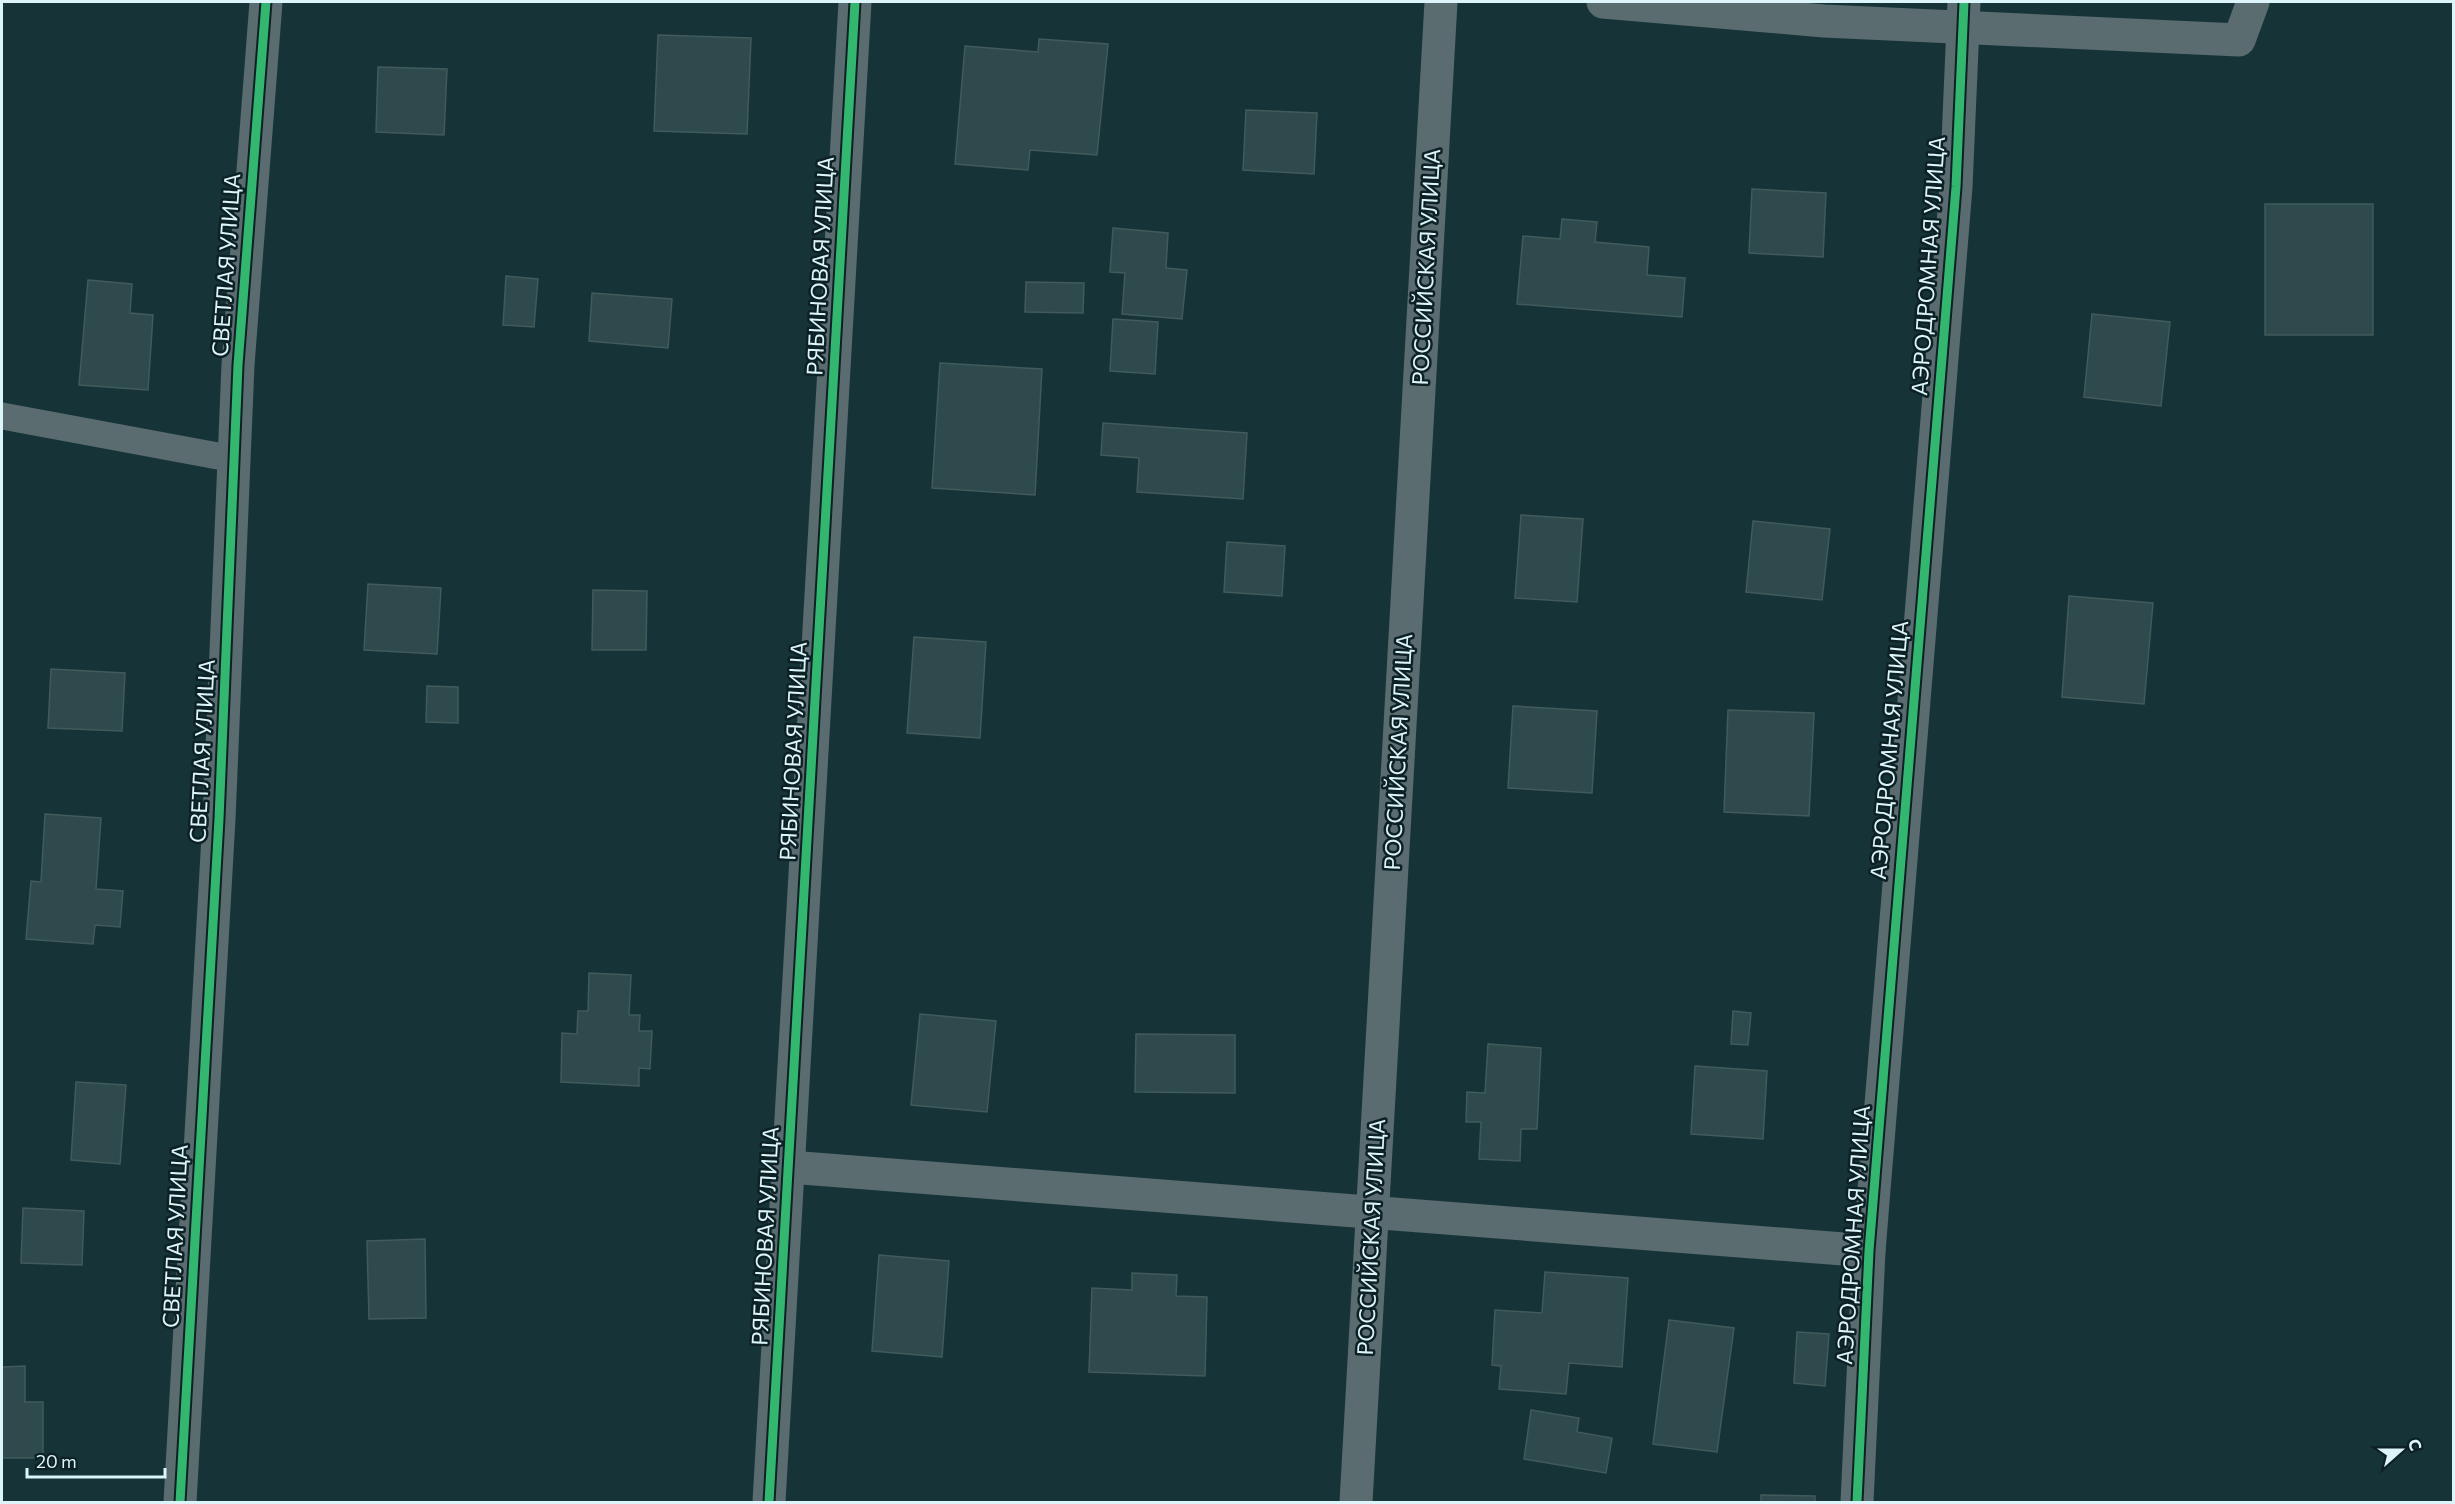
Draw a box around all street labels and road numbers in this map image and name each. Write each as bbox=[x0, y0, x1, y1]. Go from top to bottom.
street label: АЭРОДРОМНАЯ УЛИЦА bbox=[1905, 135, 1950, 397]
street label: РОССИЙСКАЯ УЛИЦА bbox=[1406, 148, 1445, 386]
street label: РЯБИНОВАЯ УЛИЦА bbox=[800, 156, 839, 376]
street label: СВЕТЛАЯ УЛИЦА bbox=[206, 172, 245, 358]
street label: АЭРОДРОМНАЯ УЛИЦА bbox=[1864, 619, 1913, 881]
street label: РОССИЙСКАЯ УЛИЦА bbox=[1378, 633, 1417, 871]
street label: РЯБИНОВАЯ УЛИЦА bbox=[773, 641, 812, 861]
street label: СВЕТЛАЯ УЛИЦА bbox=[183, 659, 220, 843]
street label: АЭРОДРОМНАЯ УЛИЦА bbox=[1830, 1104, 1875, 1366]
street label: РОССИЙСКАЯ УЛИЦА bbox=[1351, 1118, 1390, 1356]
street label: РЯБИНОВАЯ УЛИЦА bbox=[745, 1126, 784, 1346]
street label: СВЕТЛАЯ УЛИЦА bbox=[156, 1144, 193, 1328]

